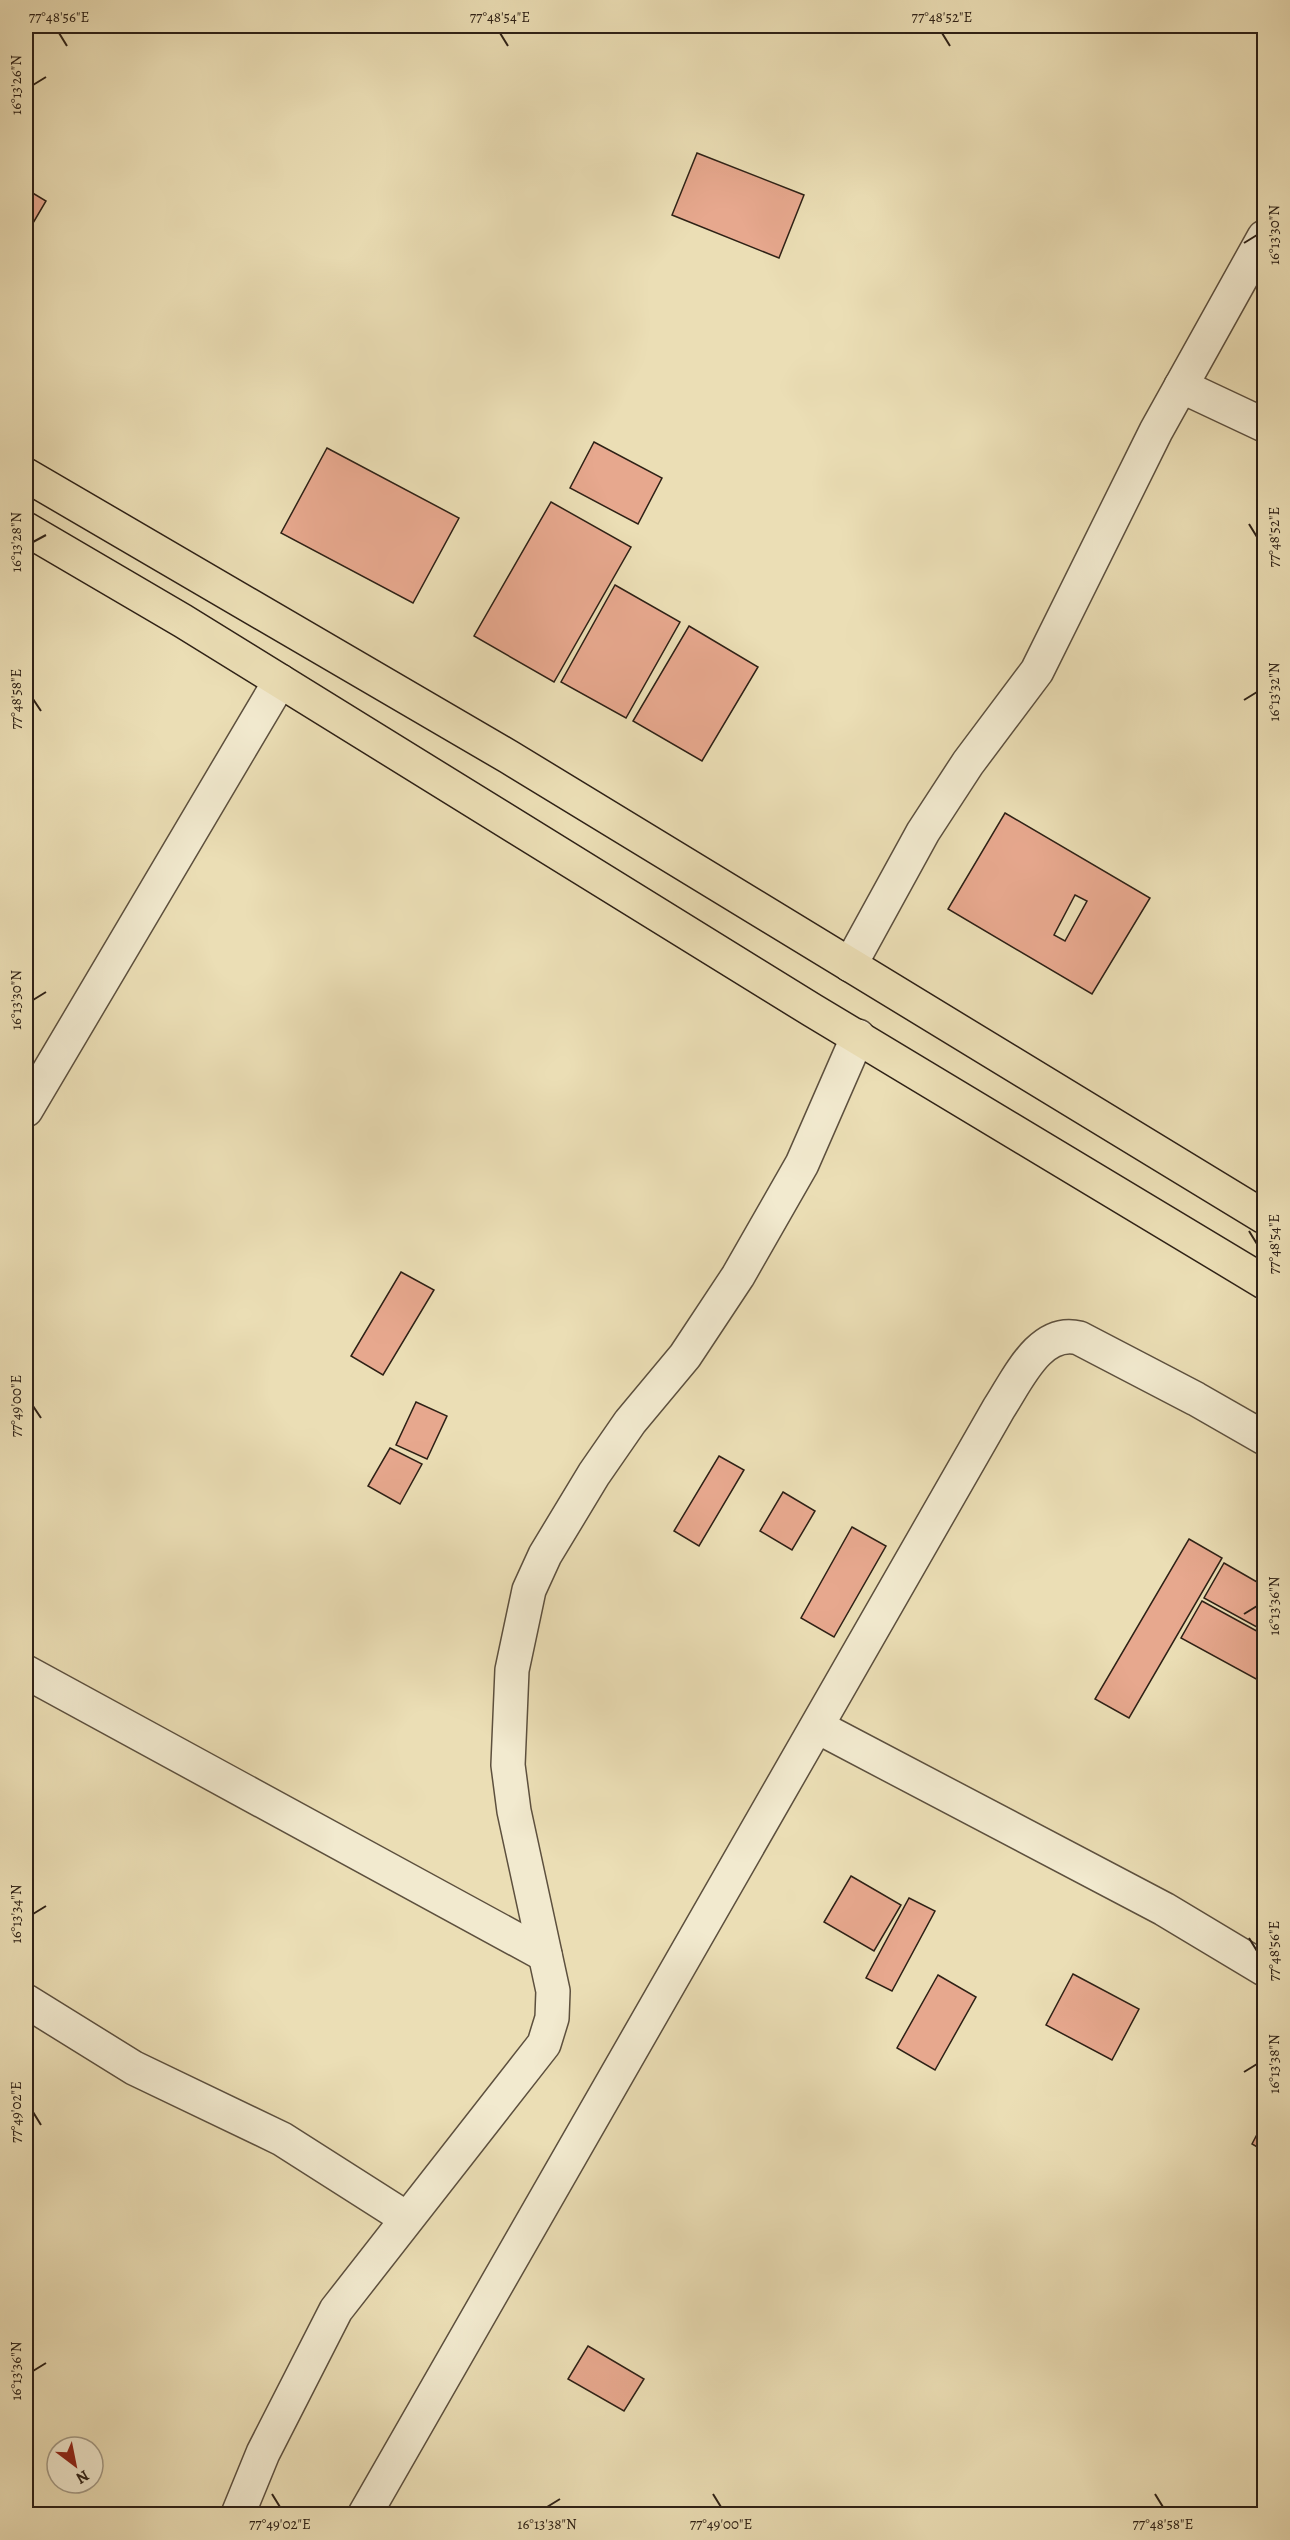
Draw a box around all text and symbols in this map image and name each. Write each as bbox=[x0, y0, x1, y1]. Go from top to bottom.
text: 77°48'56"E bbox=[29, 7, 89, 27]
text: 77°48'54"E bbox=[470, 7, 530, 27]
text: 77°48'52"E bbox=[912, 7, 972, 27]
text: 16°13'26"N bbox=[6, 55, 26, 115]
text: 16°13'30"N bbox=[1264, 205, 1284, 265]
text: 77°48'52"E bbox=[1264, 507, 1284, 567]
text: 16°13'28"N bbox=[6, 512, 26, 572]
text: 16°13'32"N bbox=[1264, 662, 1284, 722]
text: 77°48'58"E bbox=[6, 669, 26, 729]
text: 16°13'30"N bbox=[6, 970, 26, 1030]
text: 77°48'54"E bbox=[1264, 1214, 1284, 1274]
text: 77°49'00"E bbox=[6, 1375, 26, 1437]
text: 16°13'36"N bbox=[1264, 1576, 1284, 1636]
text: 16°13'34"N bbox=[6, 1884, 26, 1943]
text: 77°48'56"E bbox=[1264, 1921, 1284, 1981]
text: 16°13'38"N bbox=[1264, 2034, 1284, 2094]
text: 77°49'02"E bbox=[6, 2081, 26, 2143]
text: 16°13'36"N bbox=[6, 2341, 26, 2401]
north arrow bbox=[45, 2435, 105, 2495]
text: N bbox=[71, 2464, 93, 2489]
text: 77°49'02"E bbox=[249, 2514, 311, 2534]
text: 16°13'38"N bbox=[517, 2514, 577, 2534]
text: 77°49'00"E bbox=[690, 2514, 752, 2534]
text: 77°48'58"E bbox=[1133, 2514, 1193, 2534]

